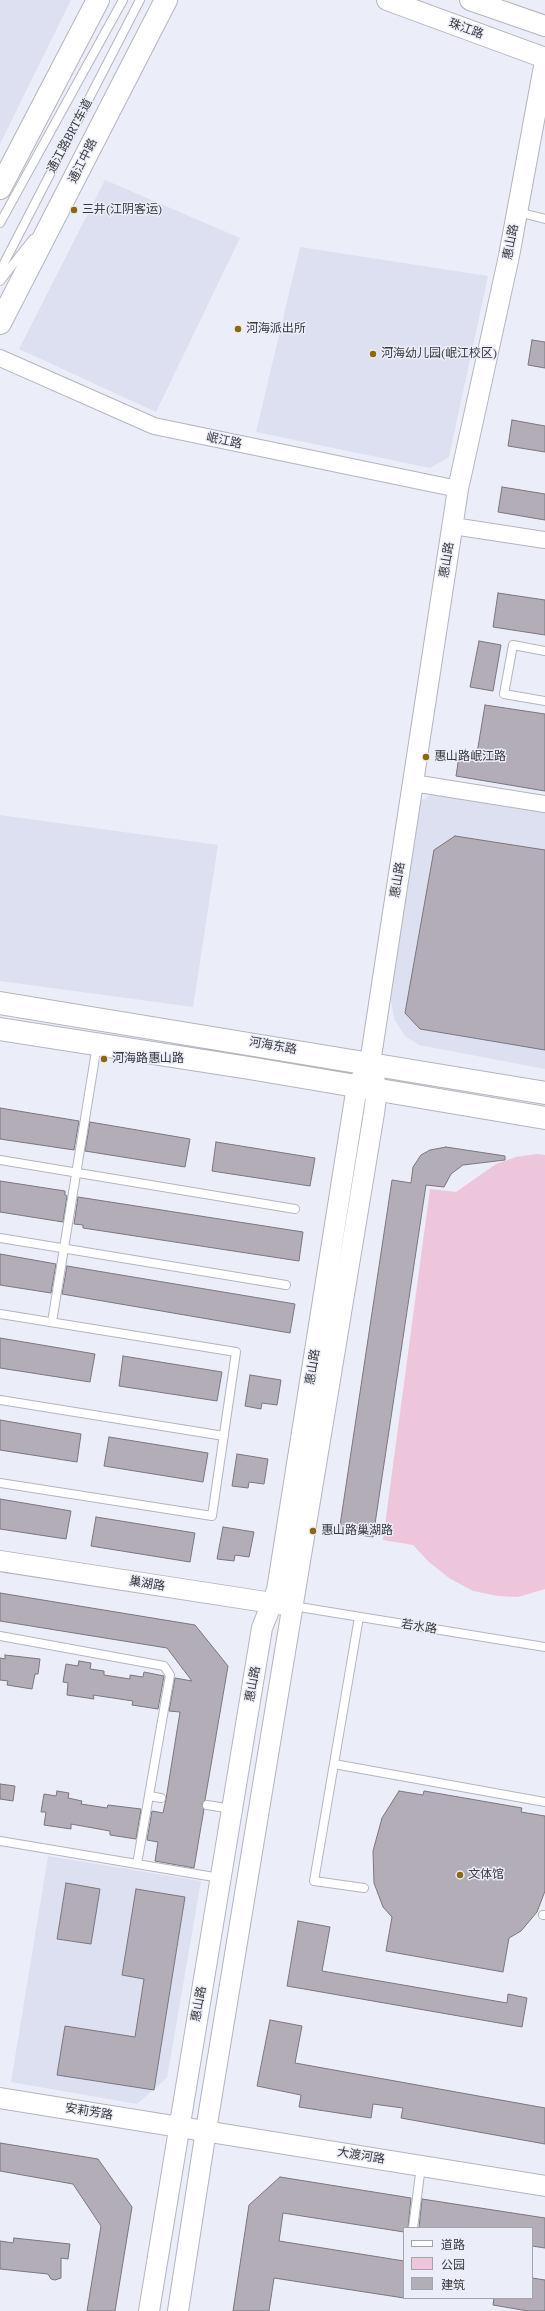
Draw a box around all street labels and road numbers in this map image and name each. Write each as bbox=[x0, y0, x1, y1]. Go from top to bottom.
street label: 珠江路 bbox=[447, 16, 485, 42]
street label: 通江路BRT车道 bbox=[44, 96, 96, 176]
street label: 通江中路 bbox=[66, 136, 100, 186]
street label: 惠山路 bbox=[500, 223, 522, 261]
street label: 岷江路 bbox=[205, 430, 243, 452]
street label: 惠山路 bbox=[437, 541, 457, 579]
street label: 惠山路 bbox=[388, 861, 408, 899]
street label: 河海东路 bbox=[248, 1035, 298, 1057]
street label: 惠山路 bbox=[303, 1348, 323, 1386]
street label: 巢湖路 bbox=[128, 1574, 166, 1594]
street label: 若水路 bbox=[400, 1617, 438, 1637]
street label: 惠山路 bbox=[243, 1665, 263, 1703]
street label: 惠山路 bbox=[189, 1985, 209, 2023]
street label: 安莉芳路 bbox=[64, 2101, 114, 2123]
street label: 大渡河路 bbox=[336, 2145, 386, 2167]

